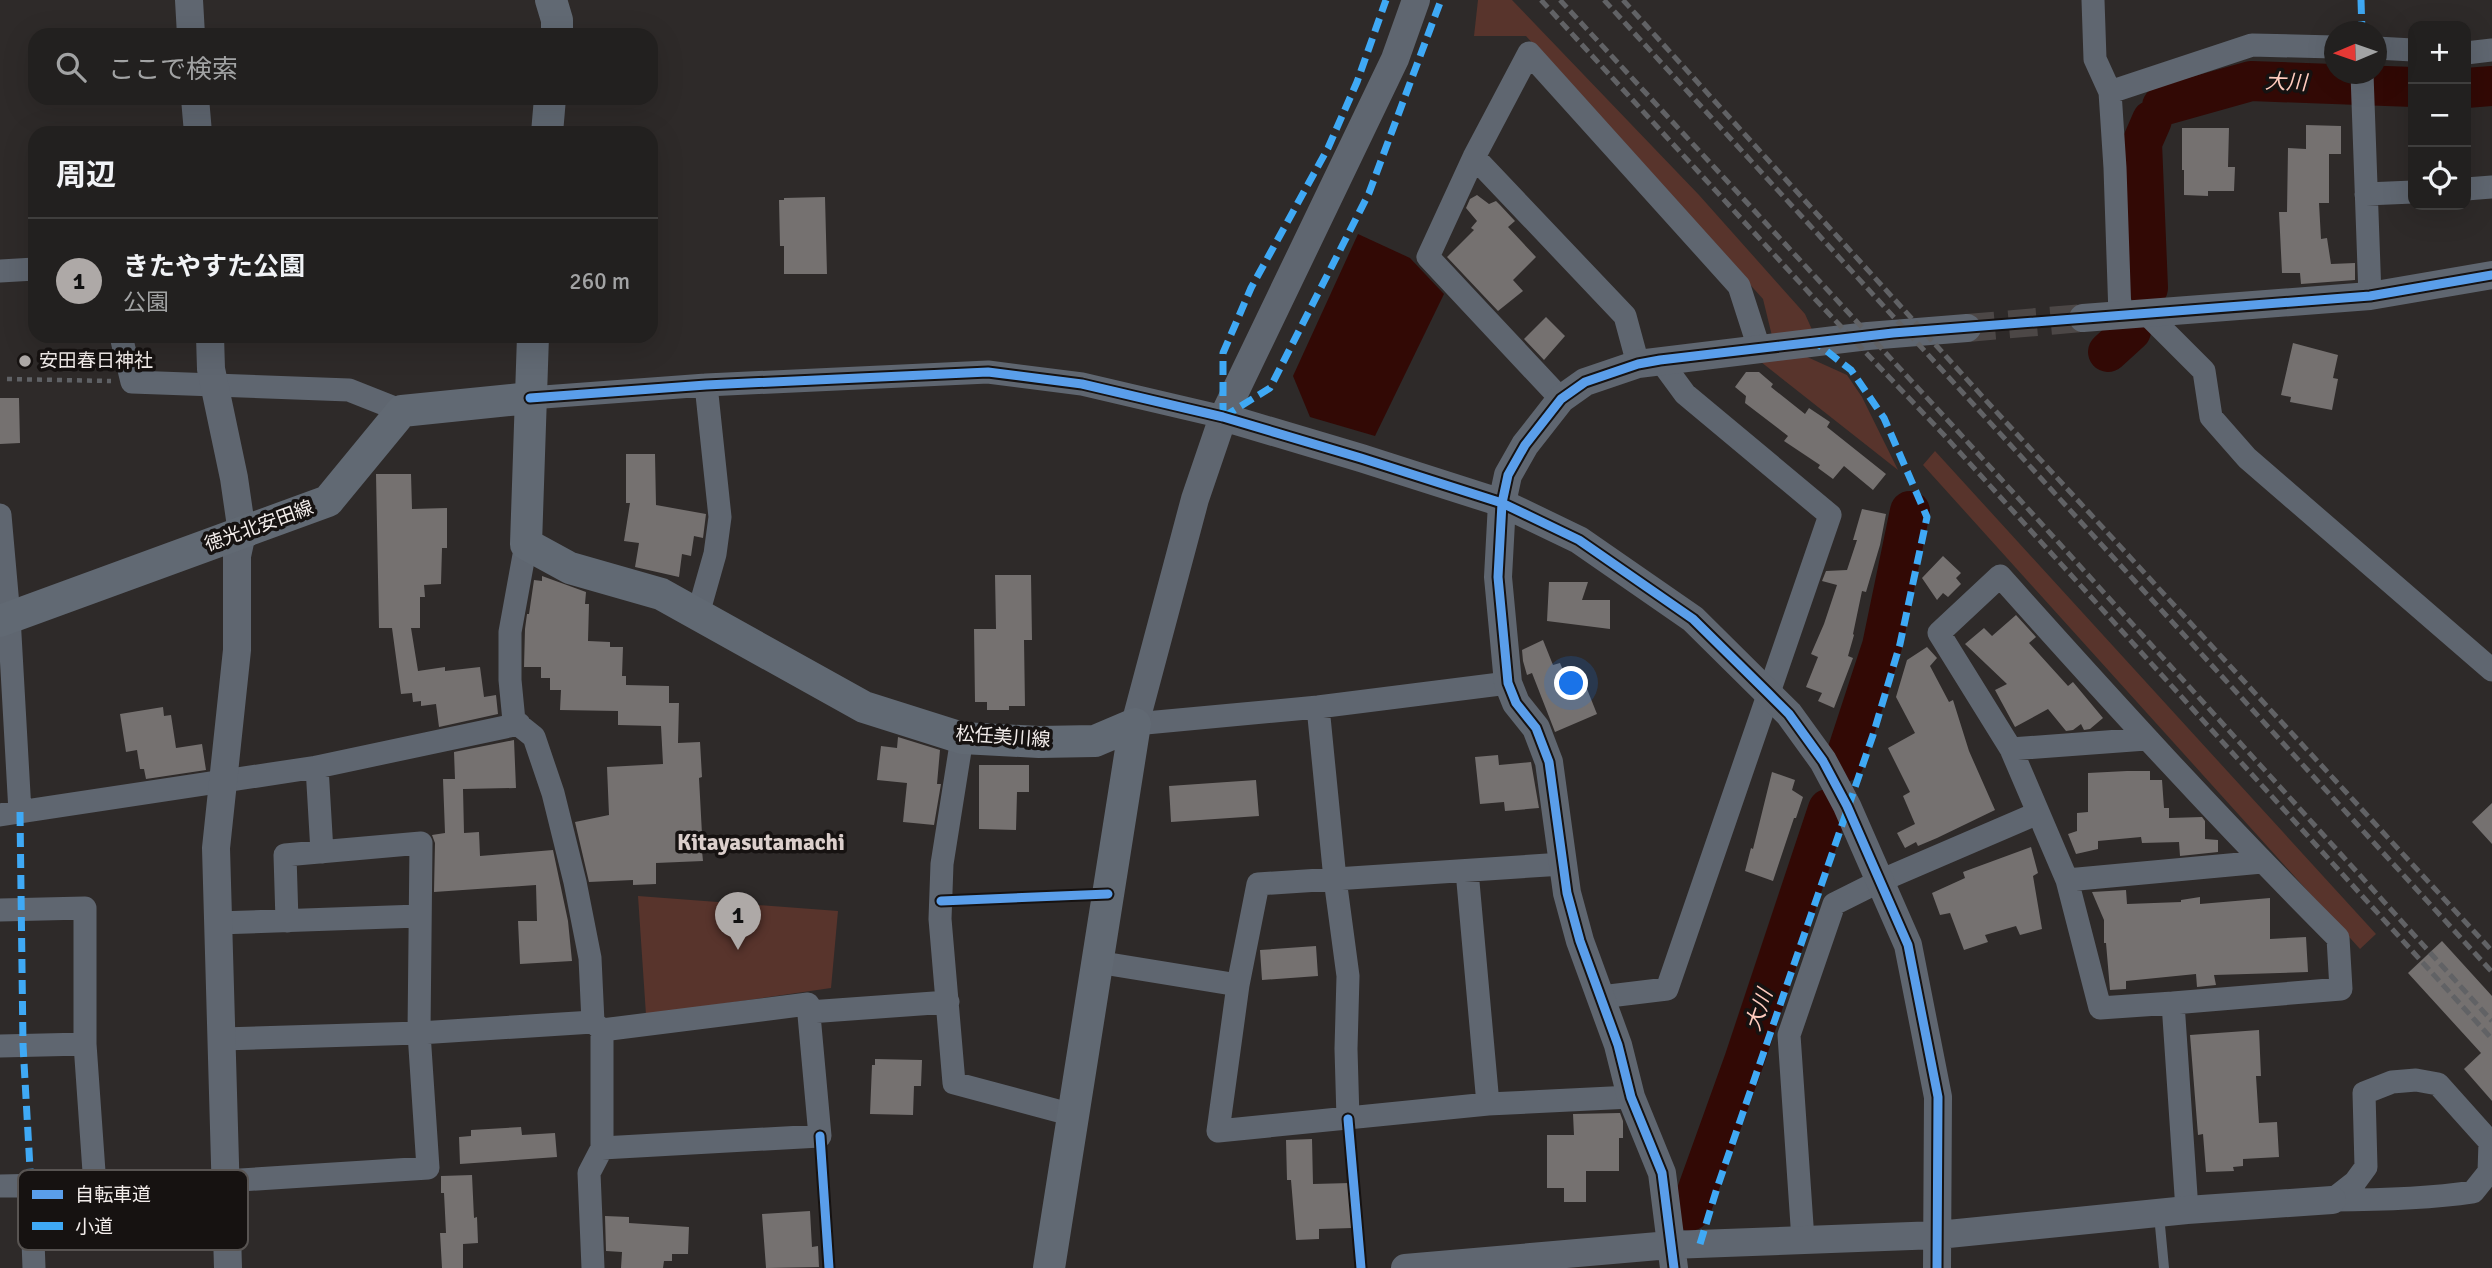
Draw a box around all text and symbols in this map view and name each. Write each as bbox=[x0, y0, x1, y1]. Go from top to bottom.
north arrow bbox=[2324, 21, 2387, 84]
map controls bbox=[2408, 21, 2471, 210]
button: + bbox=[2408, 21, 2471, 84]
search box bbox=[28, 28, 658, 105]
icon: search bbox=[52, 48, 90, 86]
text: ここで検索 bbox=[108, 54, 238, 86]
water label: 大川 bbox=[2265, 68, 2309, 96]
button: − bbox=[2408, 84, 2471, 147]
button: locate bbox=[2408, 147, 2471, 210]
text: 周辺 bbox=[56, 157, 116, 194]
text: きたやすた公園 bbox=[123, 251, 305, 283]
text: 1 bbox=[73, 267, 85, 296]
text: 260 m bbox=[569, 267, 630, 296]
text: 公園 bbox=[123, 288, 169, 317]
place label: 安田春日神社 bbox=[39, 349, 153, 373]
marker: 安田春日神社 bbox=[17, 353, 33, 369]
street label: 徳光北安田線 bbox=[201, 495, 317, 557]
your location bbox=[1554, 666, 1588, 700]
street label: 松任美川線 bbox=[955, 722, 1051, 752]
district label: Kitayasutamachi bbox=[677, 828, 845, 857]
pin: 1 bbox=[715, 892, 761, 950]
water label: 大川 bbox=[1740, 984, 1779, 1034]
legend bbox=[18, 1170, 248, 1250]
text: 自転車道 bbox=[75, 1183, 151, 1207]
text: 小道 bbox=[75, 1215, 113, 1239]

